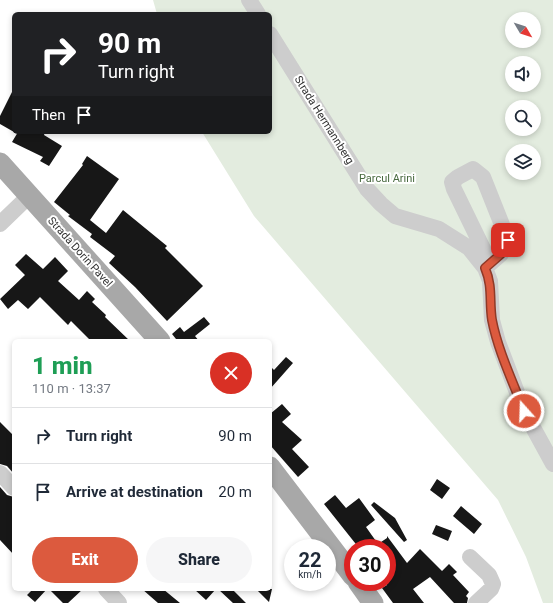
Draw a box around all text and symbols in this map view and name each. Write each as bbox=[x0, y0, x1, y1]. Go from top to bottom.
north arrow bbox=[505, 12, 541, 48]
map controls bbox=[505, 12, 541, 180]
text: 90 m bbox=[98, 27, 161, 60]
icon: right bbox=[32, 28, 84, 80]
button: sound bbox=[505, 56, 541, 92]
text: Turn right bbox=[98, 61, 175, 82]
street label: Strada Hermannberg bbox=[292, 73, 356, 167]
button: search bbox=[505, 100, 541, 136]
icon: arrive bbox=[73, 104, 95, 126]
text: Then bbox=[32, 106, 65, 124]
button: layers bbox=[505, 144, 541, 180]
park label: Parcul Arini bbox=[359, 172, 415, 185]
street label: Strada Dorin Pavel bbox=[45, 214, 115, 290]
pin bbox=[491, 223, 525, 257]
icon: arrive bbox=[497, 229, 519, 251]
text: 1 min bbox=[32, 352, 93, 380]
button: close bbox=[210, 352, 252, 394]
text: 110 m · 13:37 bbox=[32, 381, 111, 396]
position arrow bbox=[503, 390, 545, 432]
icon: right bbox=[32, 425, 54, 447]
text: Turn right bbox=[66, 427, 132, 445]
text: 90 m bbox=[218, 427, 252, 445]
icon: arrive bbox=[32, 481, 54, 503]
text: Arrive at destination bbox=[66, 483, 203, 501]
text: 20 m bbox=[218, 483, 252, 501]
button: Exit bbox=[32, 537, 138, 583]
button: Share bbox=[146, 537, 252, 583]
speed limit sign: 30 bbox=[344, 539, 396, 591]
text: 22 bbox=[299, 548, 321, 572]
text: km/h bbox=[298, 569, 322, 580]

